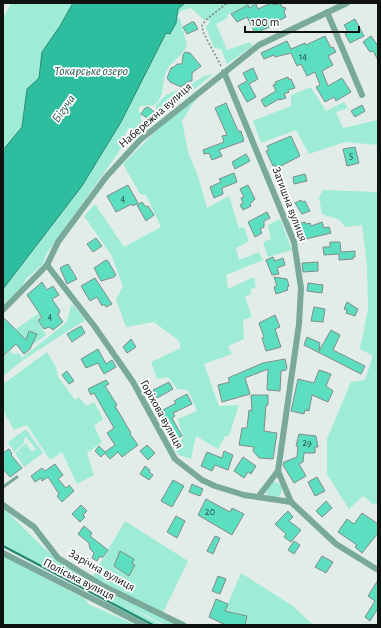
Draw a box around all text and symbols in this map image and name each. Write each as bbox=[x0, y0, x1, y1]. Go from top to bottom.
scale bar bbox=[245, 8, 359, 34]
text: 100 m bbox=[251, 16, 279, 28]
house number: 14 bbox=[299, 52, 307, 62]
water label: Токарське озеро bbox=[54, 65, 128, 78]
street label: Набережна вулиця bbox=[116, 80, 194, 151]
water label: Бігуча bbox=[50, 92, 78, 125]
house number: 5 bbox=[349, 151, 353, 161]
street label: Затишна вулиця bbox=[269, 165, 310, 243]
house number: 4 bbox=[121, 194, 126, 204]
house number: 4 bbox=[48, 312, 53, 322]
street label: Горіхова вулиця bbox=[137, 378, 186, 451]
house number: 29 bbox=[302, 438, 312, 448]
house number: 20 bbox=[205, 507, 215, 517]
street label: Зарічна вулиця bbox=[66, 547, 137, 594]
street label: Поліська вулиця bbox=[41, 556, 117, 603]

